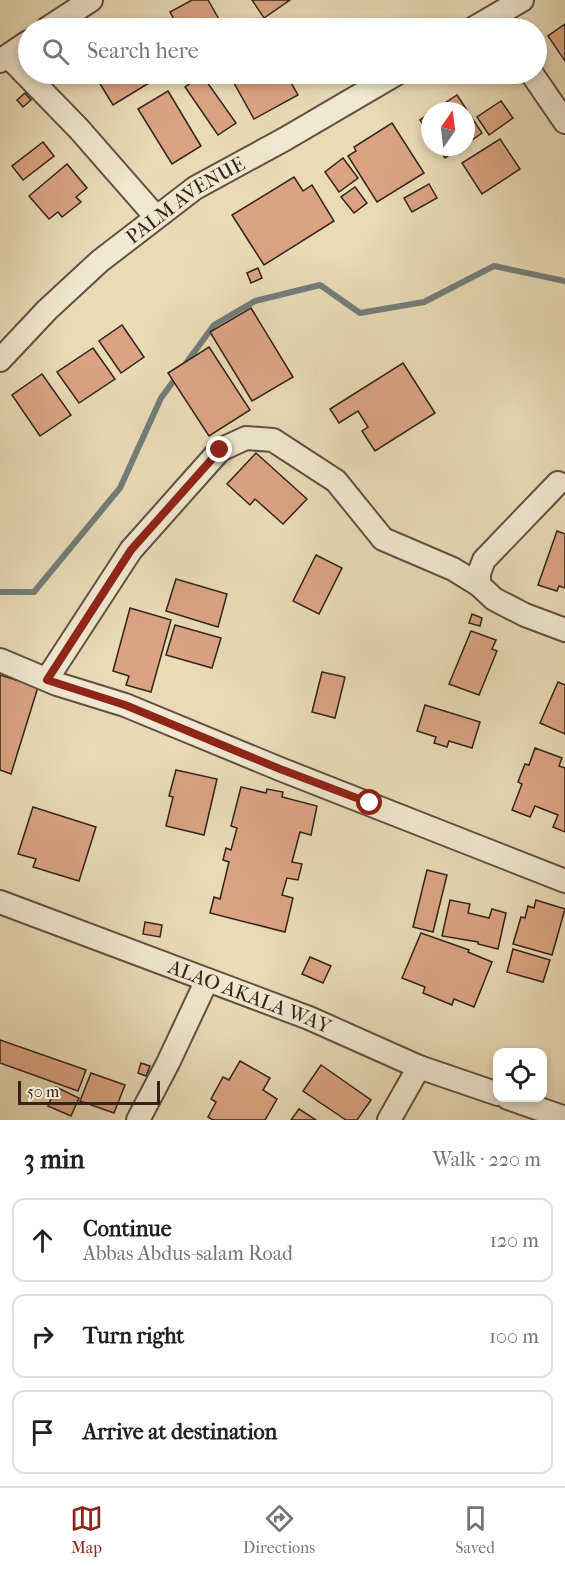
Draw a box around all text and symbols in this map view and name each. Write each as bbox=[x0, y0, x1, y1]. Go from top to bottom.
search box bbox=[18, 18, 547, 84]
icon: search bbox=[39, 35, 72, 68]
text: Search here bbox=[87, 38, 199, 64]
north arrow bbox=[421, 102, 475, 156]
street label: PALM AVENUE bbox=[122, 152, 249, 249]
route end bbox=[206, 436, 232, 462]
route start bbox=[356, 789, 382, 815]
street label: ALAO AKALA WAY bbox=[164, 955, 336, 1039]
map controls bbox=[493, 1048, 547, 1102]
button: locate bbox=[493, 1048, 547, 1102]
scale bar bbox=[18, 1078, 160, 1106]
text: 50 m bbox=[27, 1082, 59, 1101]
text: 3 min bbox=[24, 1144, 85, 1175]
text: Walk · 220 m bbox=[433, 1148, 541, 1171]
text: Continue bbox=[83, 1216, 172, 1242]
icon: ahead bbox=[26, 1224, 59, 1257]
text: 120 m bbox=[490, 1229, 539, 1252]
text: Abbas Abdus-salam Road bbox=[83, 1242, 293, 1265]
icon: right bbox=[26, 1320, 59, 1353]
text: Turn right bbox=[83, 1323, 184, 1349]
text: 100 m bbox=[489, 1325, 539, 1348]
icon: arrive bbox=[26, 1416, 59, 1449]
text: Arrive at destination bbox=[83, 1419, 277, 1445]
tab: Map bbox=[70, 1502, 103, 1557]
tab: Directions bbox=[243, 1502, 315, 1557]
tab: Saved bbox=[455, 1502, 495, 1557]

